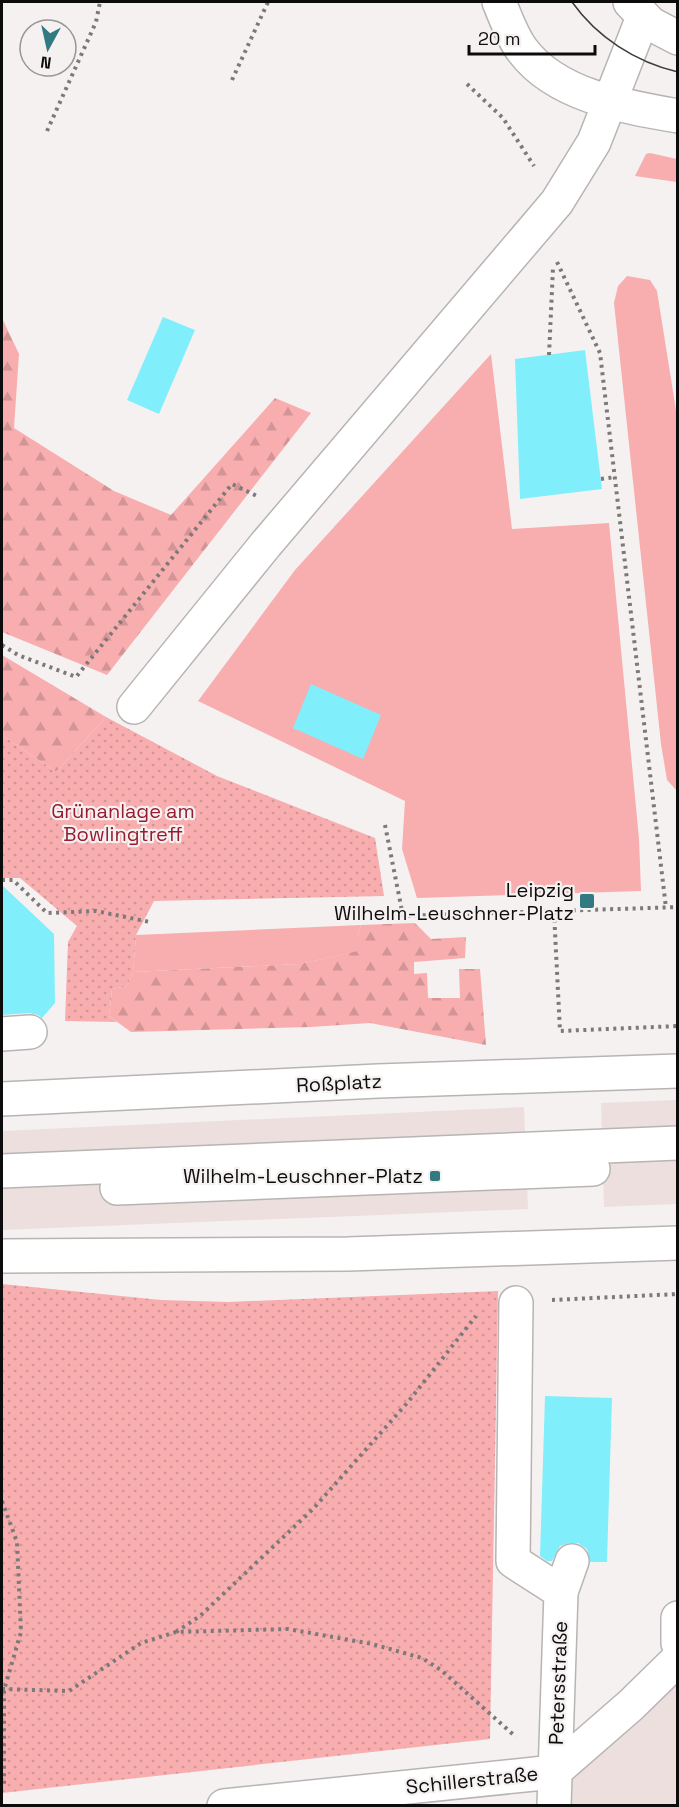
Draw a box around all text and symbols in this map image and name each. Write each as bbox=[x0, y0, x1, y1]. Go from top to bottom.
north arrow bbox=[18, 18, 78, 78]
scale bar bbox=[469, 18, 595, 56]
text: 20 m bbox=[478, 27, 521, 50]
text: N bbox=[39, 51, 53, 74]
park label: Grünanlage am Bowlingtreff bbox=[51, 798, 195, 847]
place label: Leipzig Wilhelm-Leuschner-Platz bbox=[334, 877, 574, 926]
marker: Leipzig Wilhelm-Leuschner-Platz bbox=[578, 892, 596, 910]
street label: Roßplatz bbox=[295, 1068, 383, 1098]
place label: Wilhelm-Leuschner-Platz bbox=[183, 1163, 423, 1189]
marker: Wilhelm-Leuschner-Platz bbox=[428, 1169, 442, 1183]
street label: Petersstraße bbox=[543, 1620, 573, 1746]
street label: Schillerstraße bbox=[405, 1760, 539, 1800]

